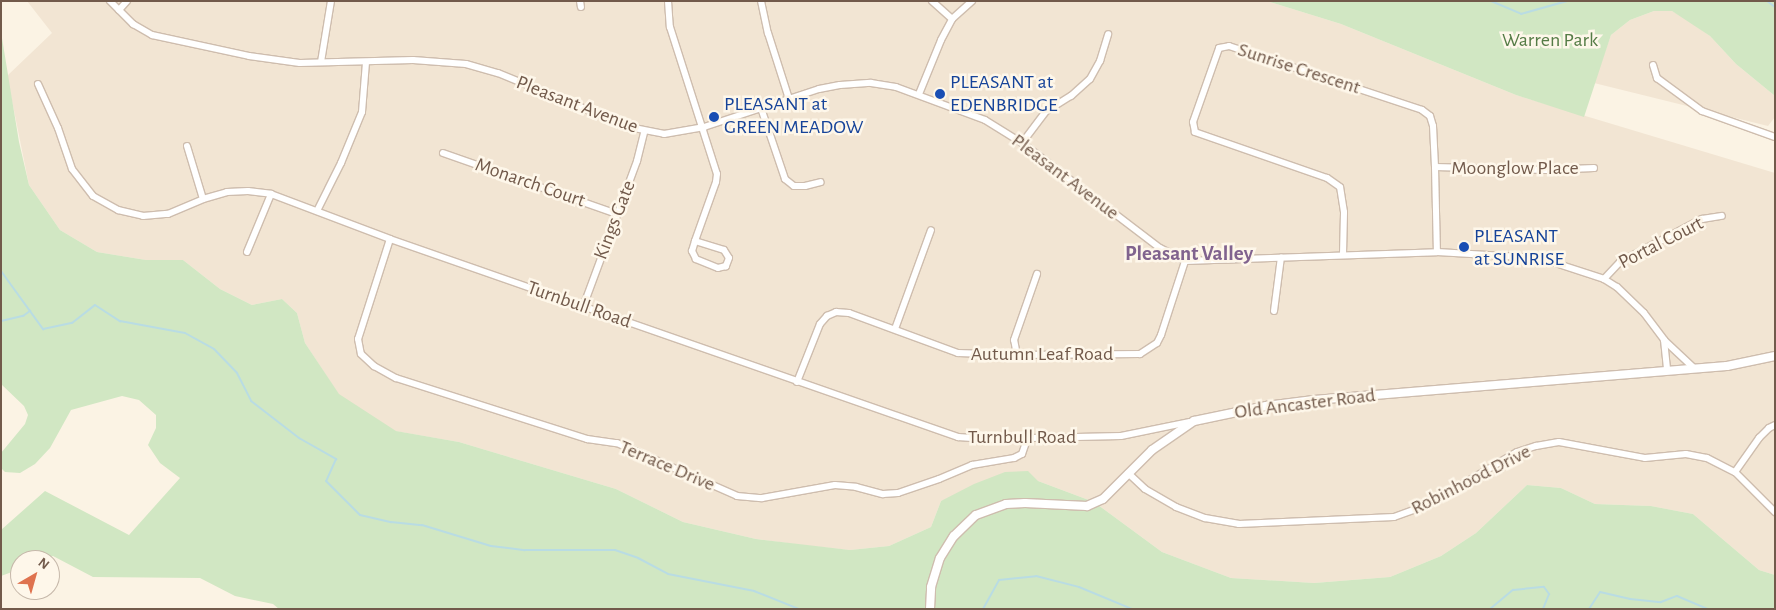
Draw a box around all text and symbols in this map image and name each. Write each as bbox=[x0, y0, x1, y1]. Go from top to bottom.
park label: Warren Park bbox=[1502, 28, 1598, 52]
street label: Sunrise Crescent bbox=[1235, 38, 1363, 100]
place label: PLEASANT at EDENBRIDGE bbox=[950, 70, 1058, 117]
street label: Pleasant Avenue bbox=[513, 71, 641, 139]
marker: PLEASANT at EDENBRIDGE bbox=[934, 88, 946, 100]
place label: PLEASANT at GREEN MEADOW bbox=[724, 93, 863, 140]
marker: PLEASANT at GREEN MEADOW bbox=[708, 111, 720, 123]
street label: Pleasant Avenue bbox=[1006, 129, 1124, 225]
street label: Monarch Court bbox=[472, 153, 588, 213]
street label: Moonglow Place bbox=[1451, 156, 1579, 180]
street label: Kings Gate bbox=[589, 177, 641, 263]
street label: Portal Court bbox=[1614, 211, 1708, 275]
place label: PLEASANT at SUNRISE bbox=[1474, 224, 1564, 271]
district label: Pleasant Valley bbox=[1125, 241, 1253, 267]
marker: PLEASANT at SUNRISE bbox=[1458, 241, 1470, 253]
street label: Turnbull Road bbox=[524, 276, 634, 334]
street label: Autumn Leaf Road bbox=[971, 342, 1113, 366]
street label: Old Ancaster Road bbox=[1233, 383, 1377, 425]
street label: Turnbull Road bbox=[968, 425, 1076, 449]
street label: Terrace Drive bbox=[616, 435, 718, 497]
street label: Robinhood Drive bbox=[1407, 440, 1535, 520]
north arrow bbox=[10, 550, 60, 600]
text: N bbox=[35, 555, 52, 572]

